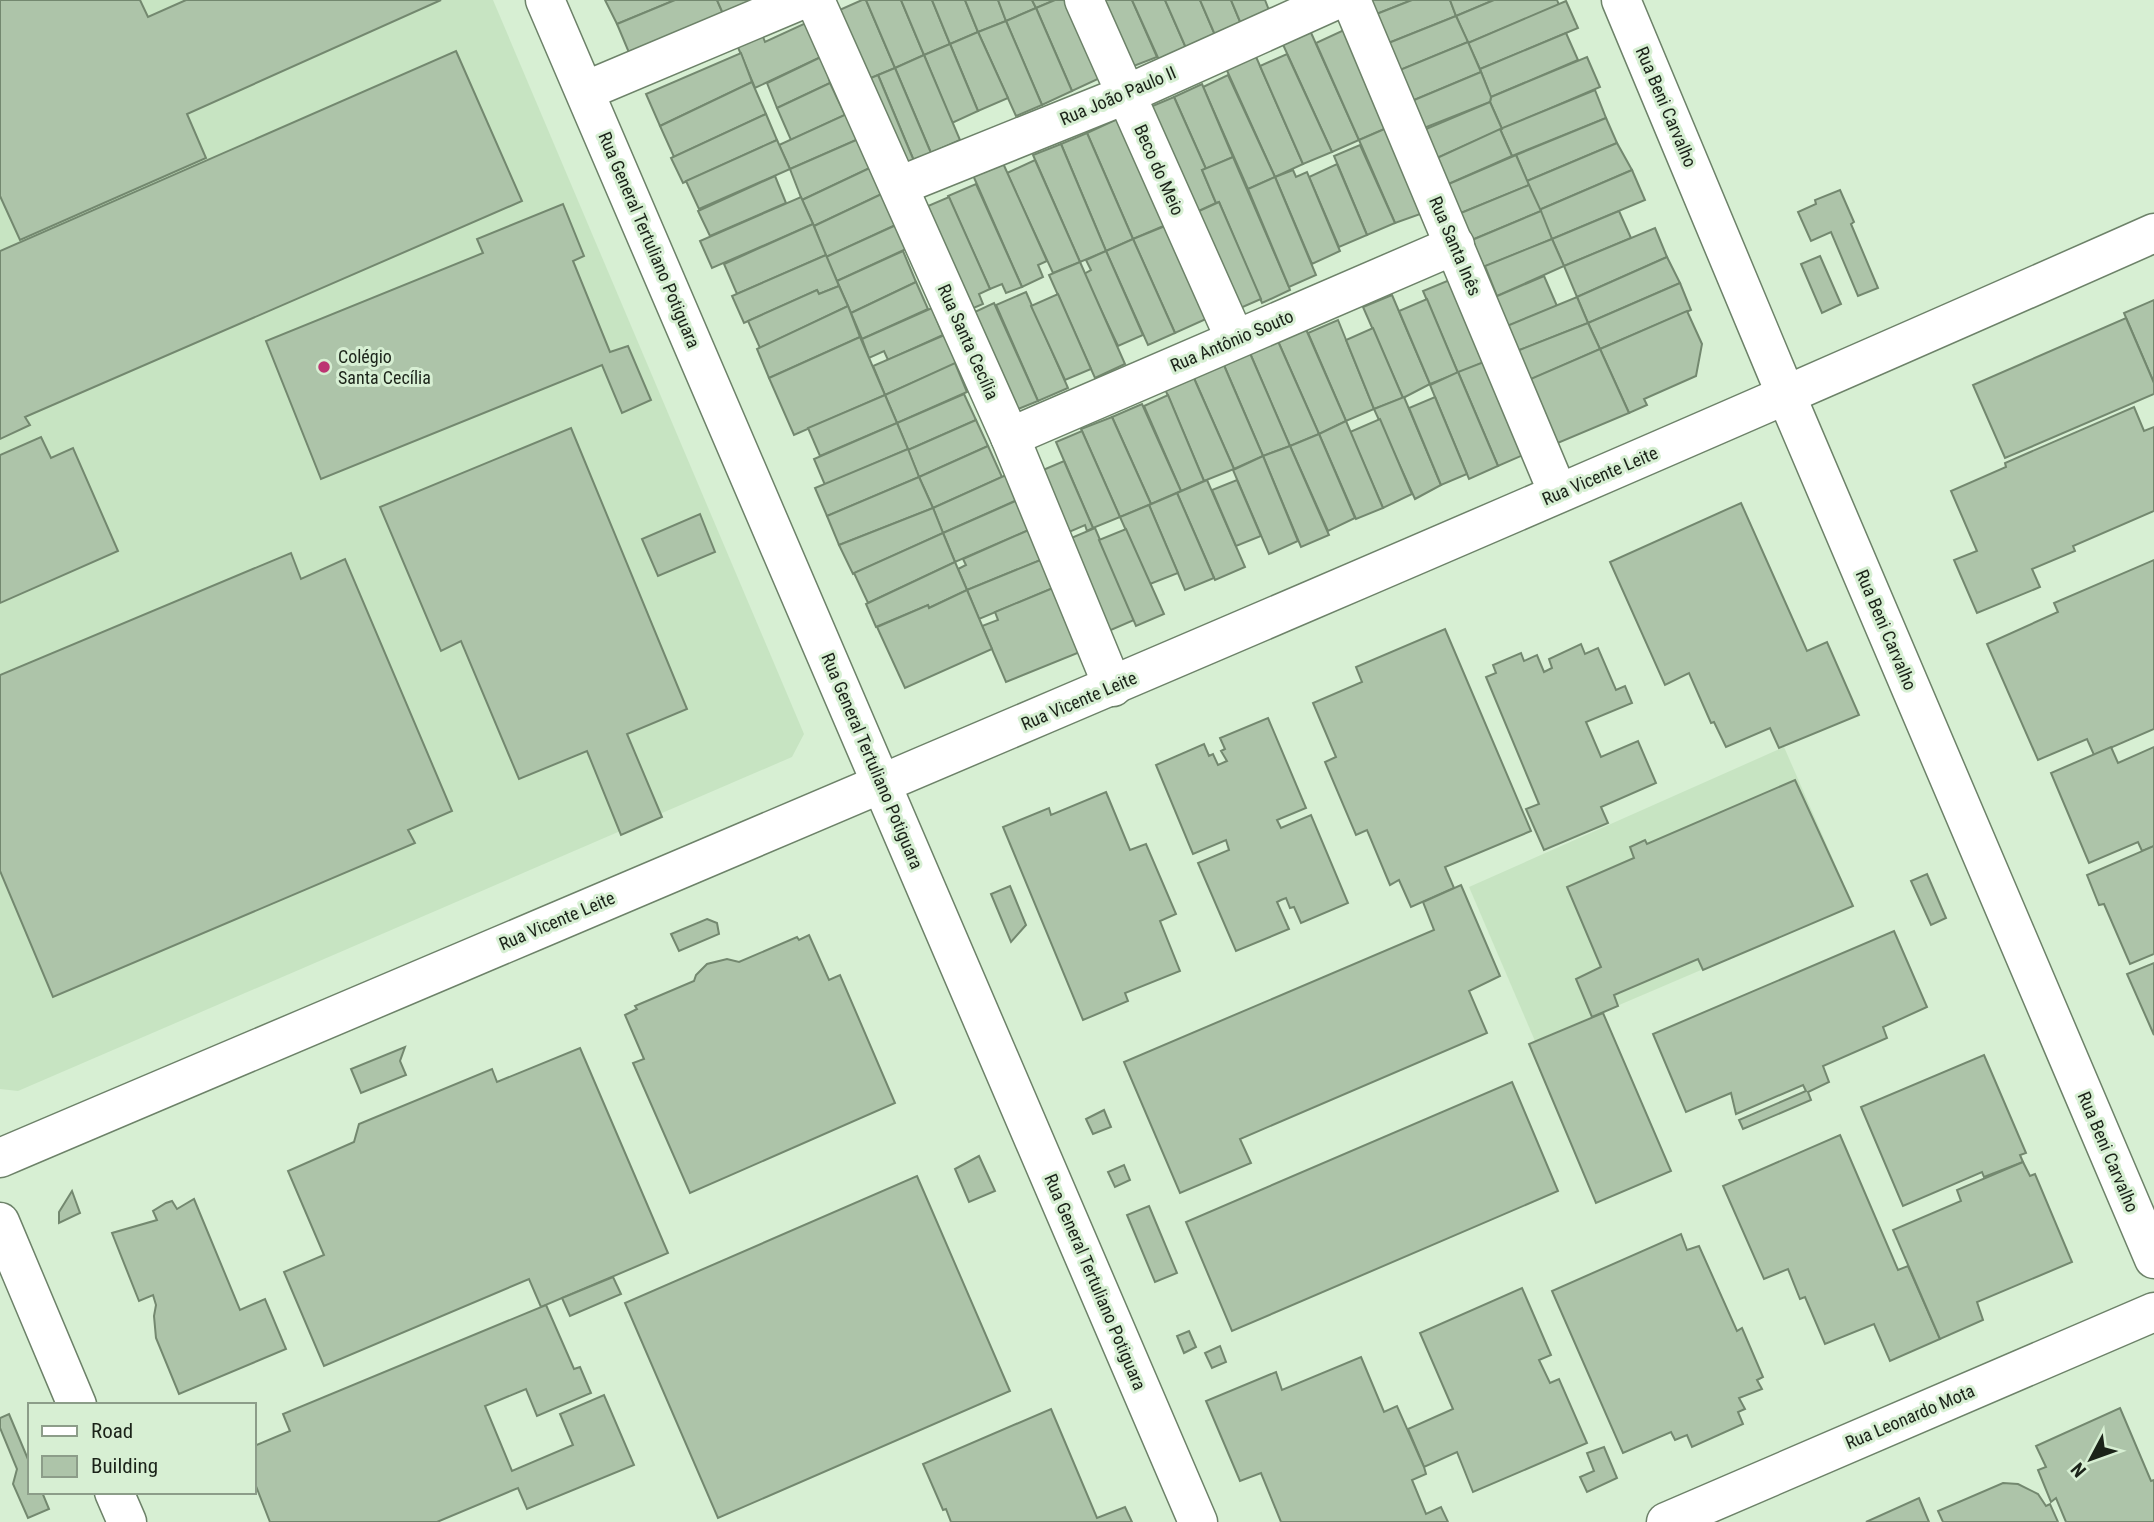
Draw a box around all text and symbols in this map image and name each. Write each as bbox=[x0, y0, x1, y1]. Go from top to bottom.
street label: Rua Beni Carvalho bbox=[1632, 43, 1701, 170]
street label: Rua João Paulo II bbox=[1057, 62, 1179, 129]
street label: Beco do Meio bbox=[1130, 121, 1189, 218]
street label: Rua General Tertuliano Potiguara bbox=[594, 129, 705, 351]
street label: Rua Santa Inês bbox=[1425, 193, 1486, 299]
street label: Rua Santa Cecília bbox=[934, 281, 1003, 403]
street label: Rua Antônio Souto bbox=[1167, 305, 1296, 376]
place label: Colégio Santa Cecília bbox=[338, 346, 431, 388]
marker: Colégio Santa Cecília bbox=[316, 359, 332, 375]
street label: Rua Vicente Leite bbox=[1539, 442, 1661, 509]
street label: Rua Beni Carvalho bbox=[1852, 566, 1921, 693]
street label: Rua General Tertuliano Potiguara bbox=[817, 650, 928, 872]
street label: Rua Vicente Leite bbox=[1018, 667, 1140, 734]
street label: Rua Vicente Leite bbox=[496, 887, 618, 954]
street label: Rua Beni Carvalho bbox=[2074, 1088, 2143, 1215]
street label: Rua General Tertuliano Potiguara bbox=[1040, 1171, 1151, 1393]
street label: Rua Leonardo Mota bbox=[1842, 1380, 1978, 1453]
legend bbox=[28, 1403, 256, 1494]
text: Road bbox=[91, 1419, 133, 1443]
north arrow bbox=[2056, 1424, 2126, 1494]
text: Building bbox=[91, 1454, 158, 1478]
text: N bbox=[2066, 1458, 2091, 1482]

